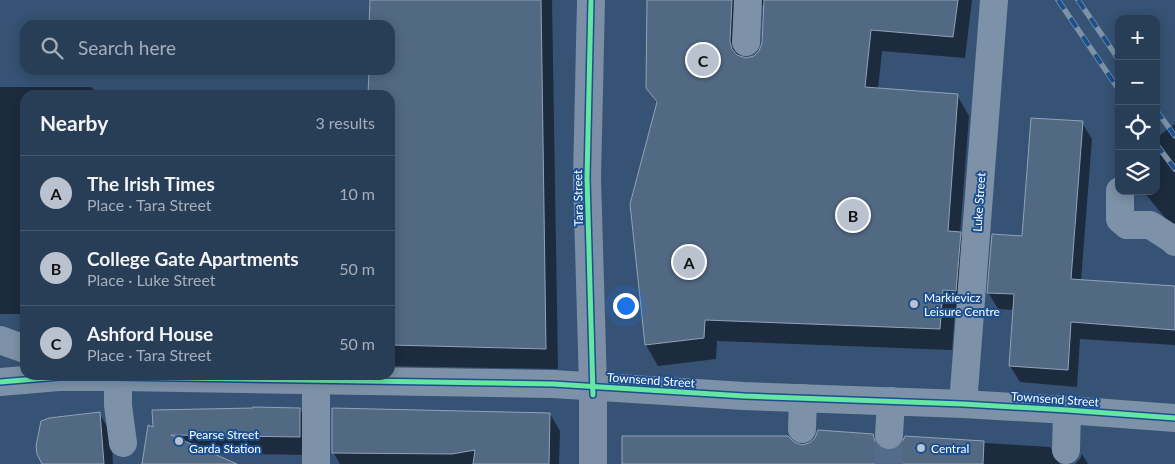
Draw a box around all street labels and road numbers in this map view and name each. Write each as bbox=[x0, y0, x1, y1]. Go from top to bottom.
street label: Tara Street bbox=[570, 169, 586, 226]
street label: Luke Street bbox=[969, 171, 989, 232]
street label: Townsend Street bbox=[607, 369, 696, 391]
street label: Townsend Street bbox=[1011, 388, 1100, 410]

